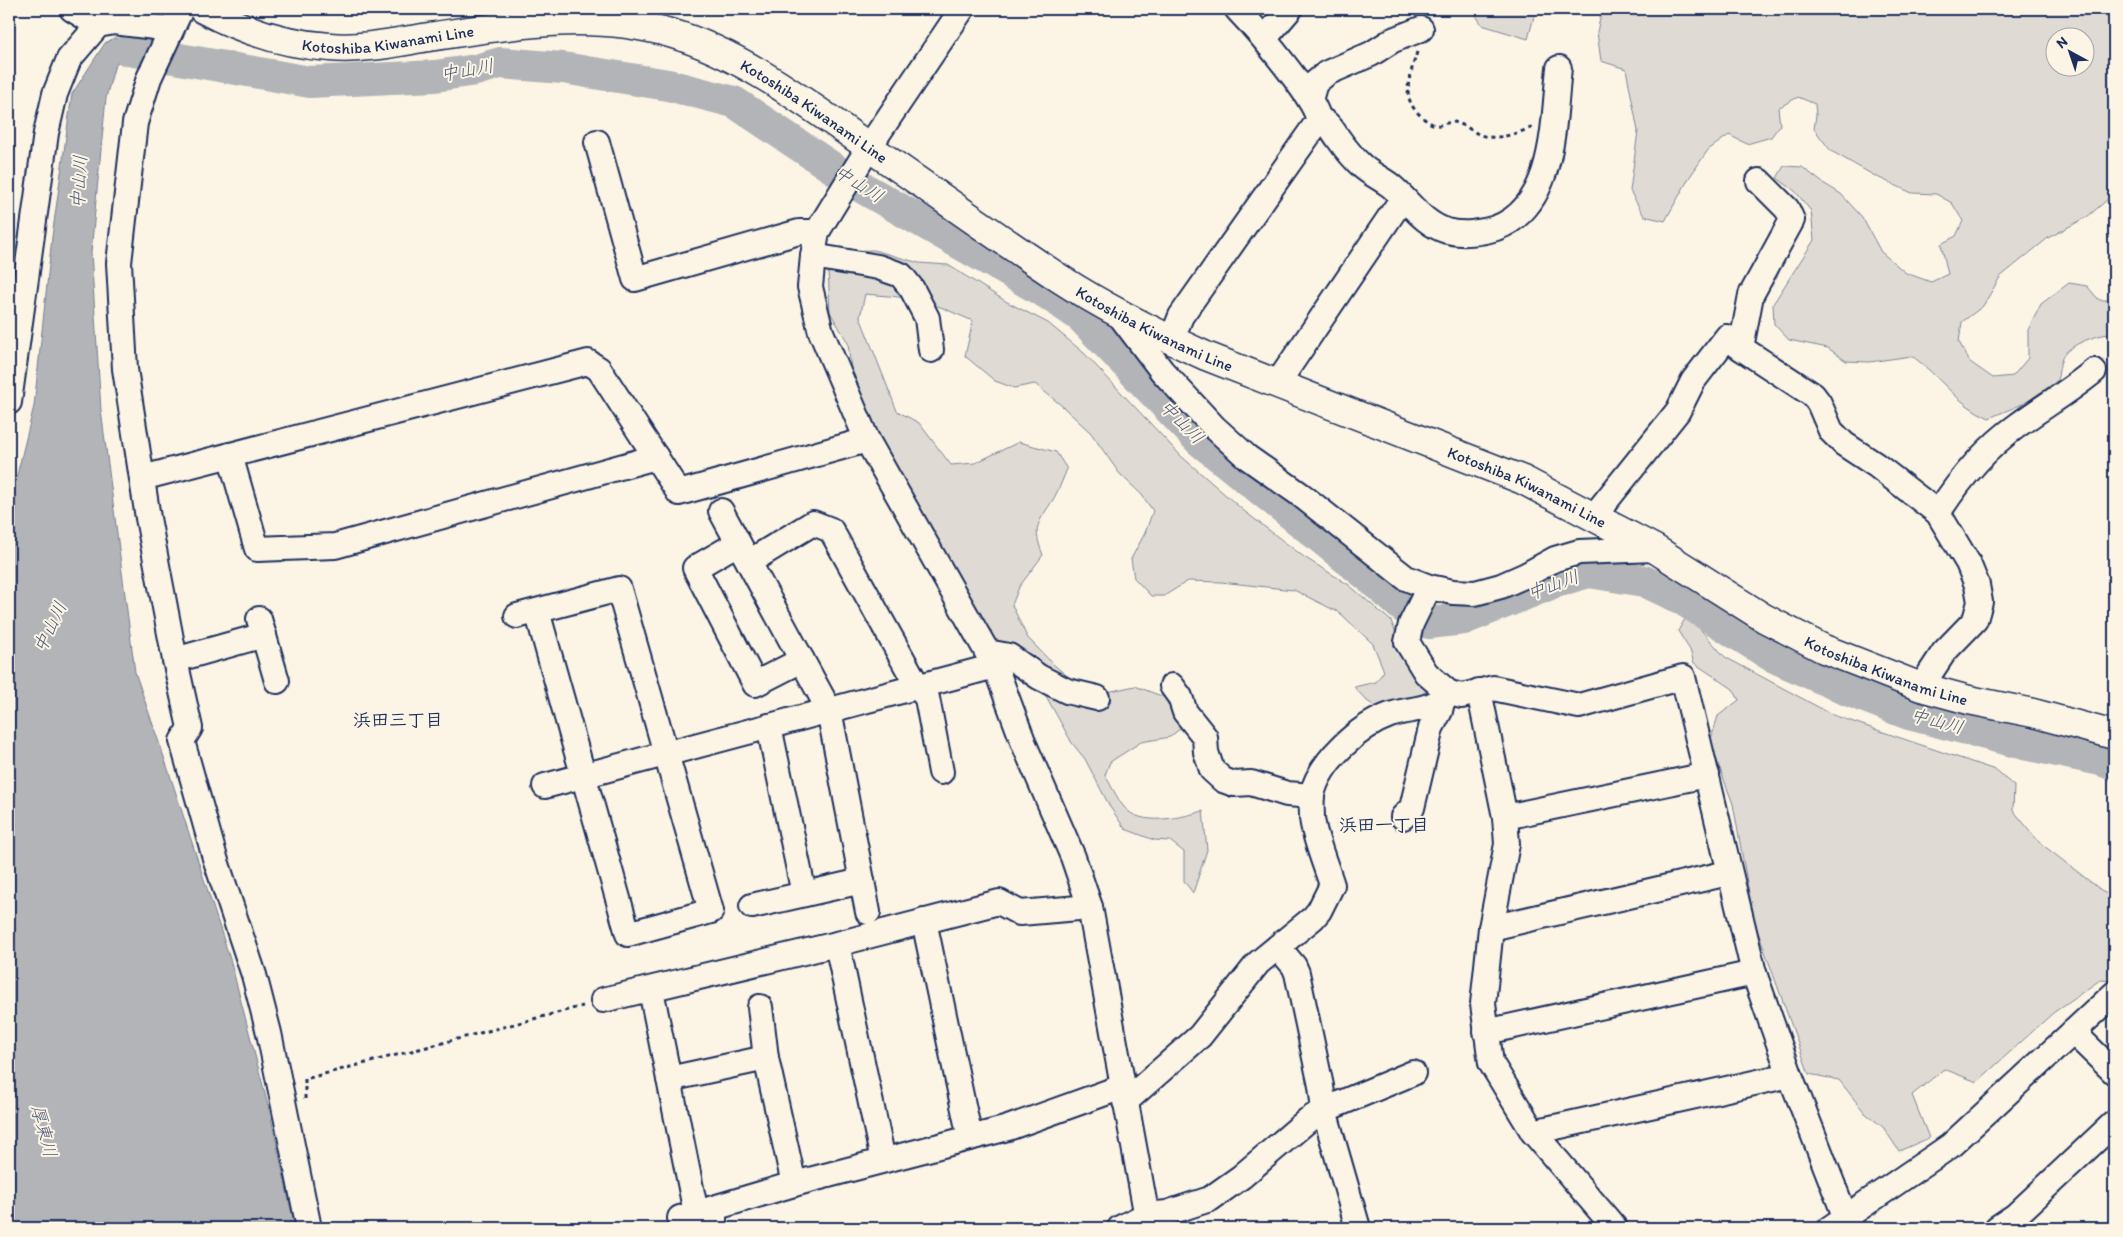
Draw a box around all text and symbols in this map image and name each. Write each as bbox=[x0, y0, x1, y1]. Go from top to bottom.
street label: Kotoshiba Kiwanami Line bbox=[301, 21, 475, 58]
north arrow bbox=[2046, 28, 2096, 78]
text: N bbox=[2053, 33, 2071, 52]
water label: 中山川 bbox=[439, 54, 495, 86]
street label: Kotoshiba Kiwanami Line bbox=[737, 55, 891, 167]
water label: 中山川 bbox=[67, 154, 91, 210]
water label: 中山川 bbox=[830, 160, 888, 208]
street label: Kotoshiba Kiwanami Line bbox=[1072, 282, 1236, 376]
water label: 中山川 bbox=[1155, 395, 1209, 449]
street label: Kotoshiba Kiwanami Line bbox=[1445, 442, 1609, 532]
water label: 中山川 bbox=[1524, 565, 1582, 605]
water label: 中山川 bbox=[29, 598, 71, 656]
street label: Kotoshiba Kiwanami Line bbox=[1801, 632, 1970, 709]
water label: 中山川 bbox=[1908, 703, 1966, 739]
district label: 浜田三丁目 bbox=[353, 709, 443, 731]
district label: 浜田一丁目 bbox=[1339, 814, 1429, 836]
water label: 厚東川 bbox=[26, 1102, 62, 1160]

